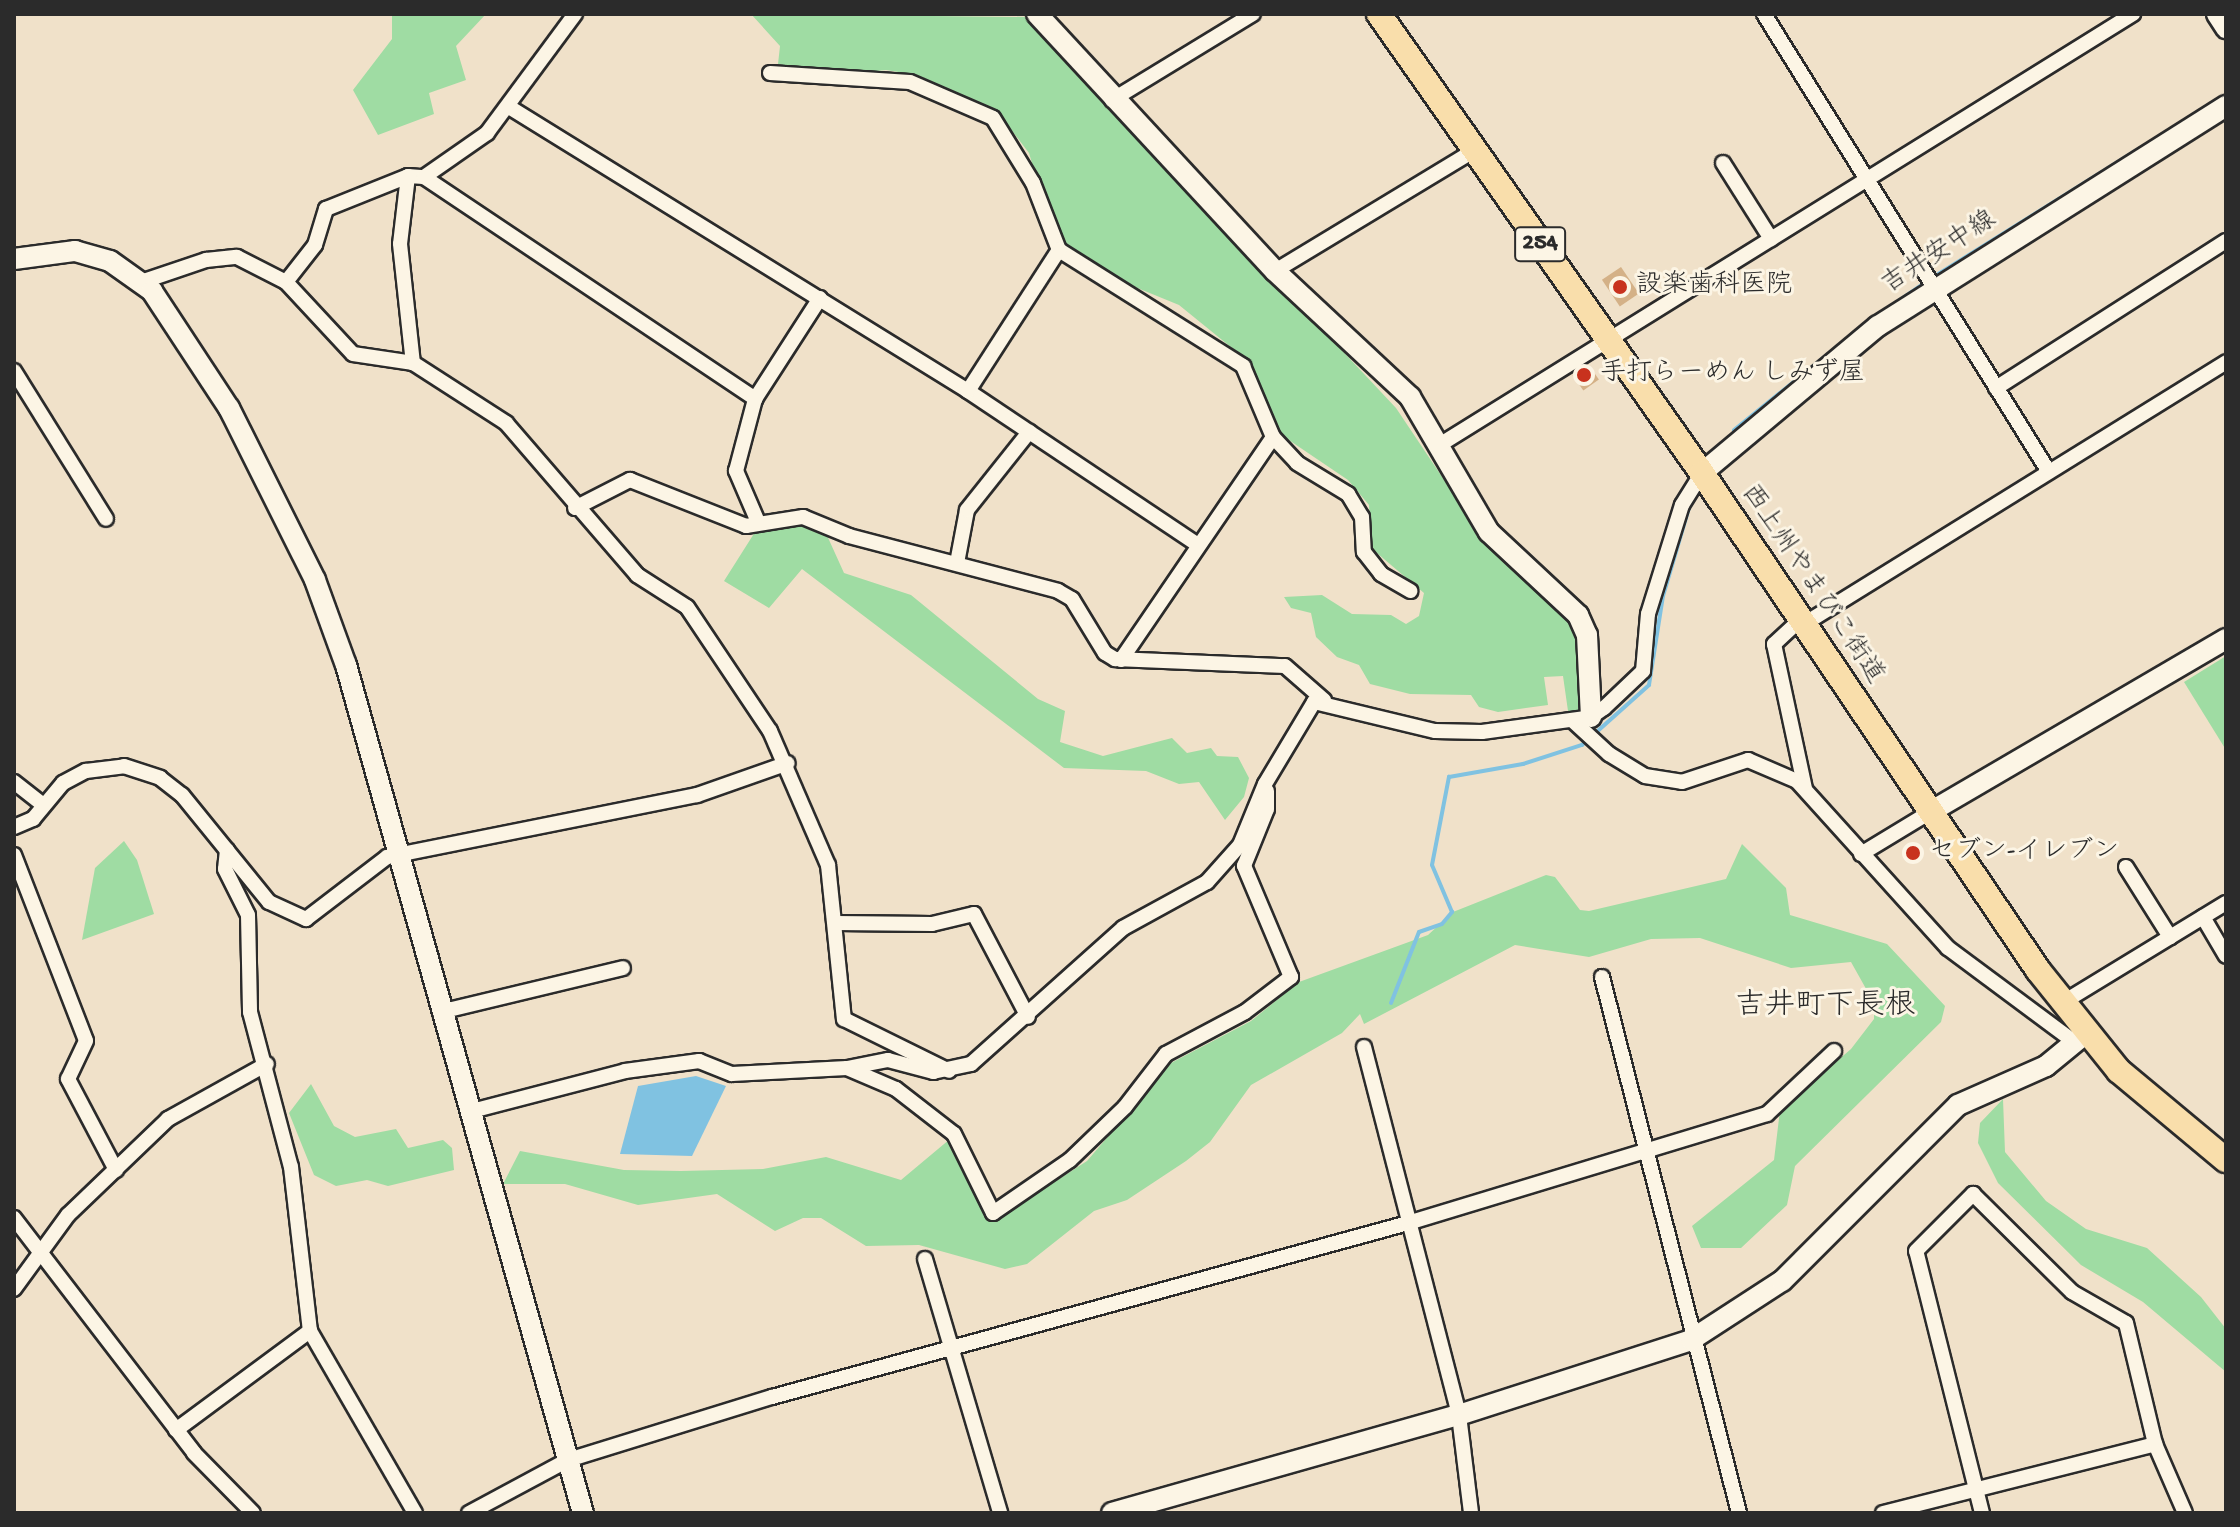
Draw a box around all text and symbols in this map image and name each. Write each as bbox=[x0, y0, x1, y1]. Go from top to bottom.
street label: 吉井安中線 bbox=[1877, 206, 2003, 302]
road number: 254 bbox=[1514, 224, 1566, 264]
place label: 設楽歯科医院 bbox=[1636, 271, 1792, 303]
marker: 設楽歯科医院 bbox=[1611, 278, 1629, 296]
place label: 手打らーめん しみず屋 bbox=[1600, 359, 1866, 391]
marker: 手打らーめん しみず屋 bbox=[1575, 366, 1593, 384]
street label: 西上州やまびこ街道 bbox=[1733, 479, 1889, 691]
place label: セブン-イレブン bbox=[1929, 837, 2119, 869]
marker: セブン-イレブン bbox=[1904, 844, 1922, 862]
district label: 吉井町下長根 bbox=[1735, 990, 1915, 1026]

